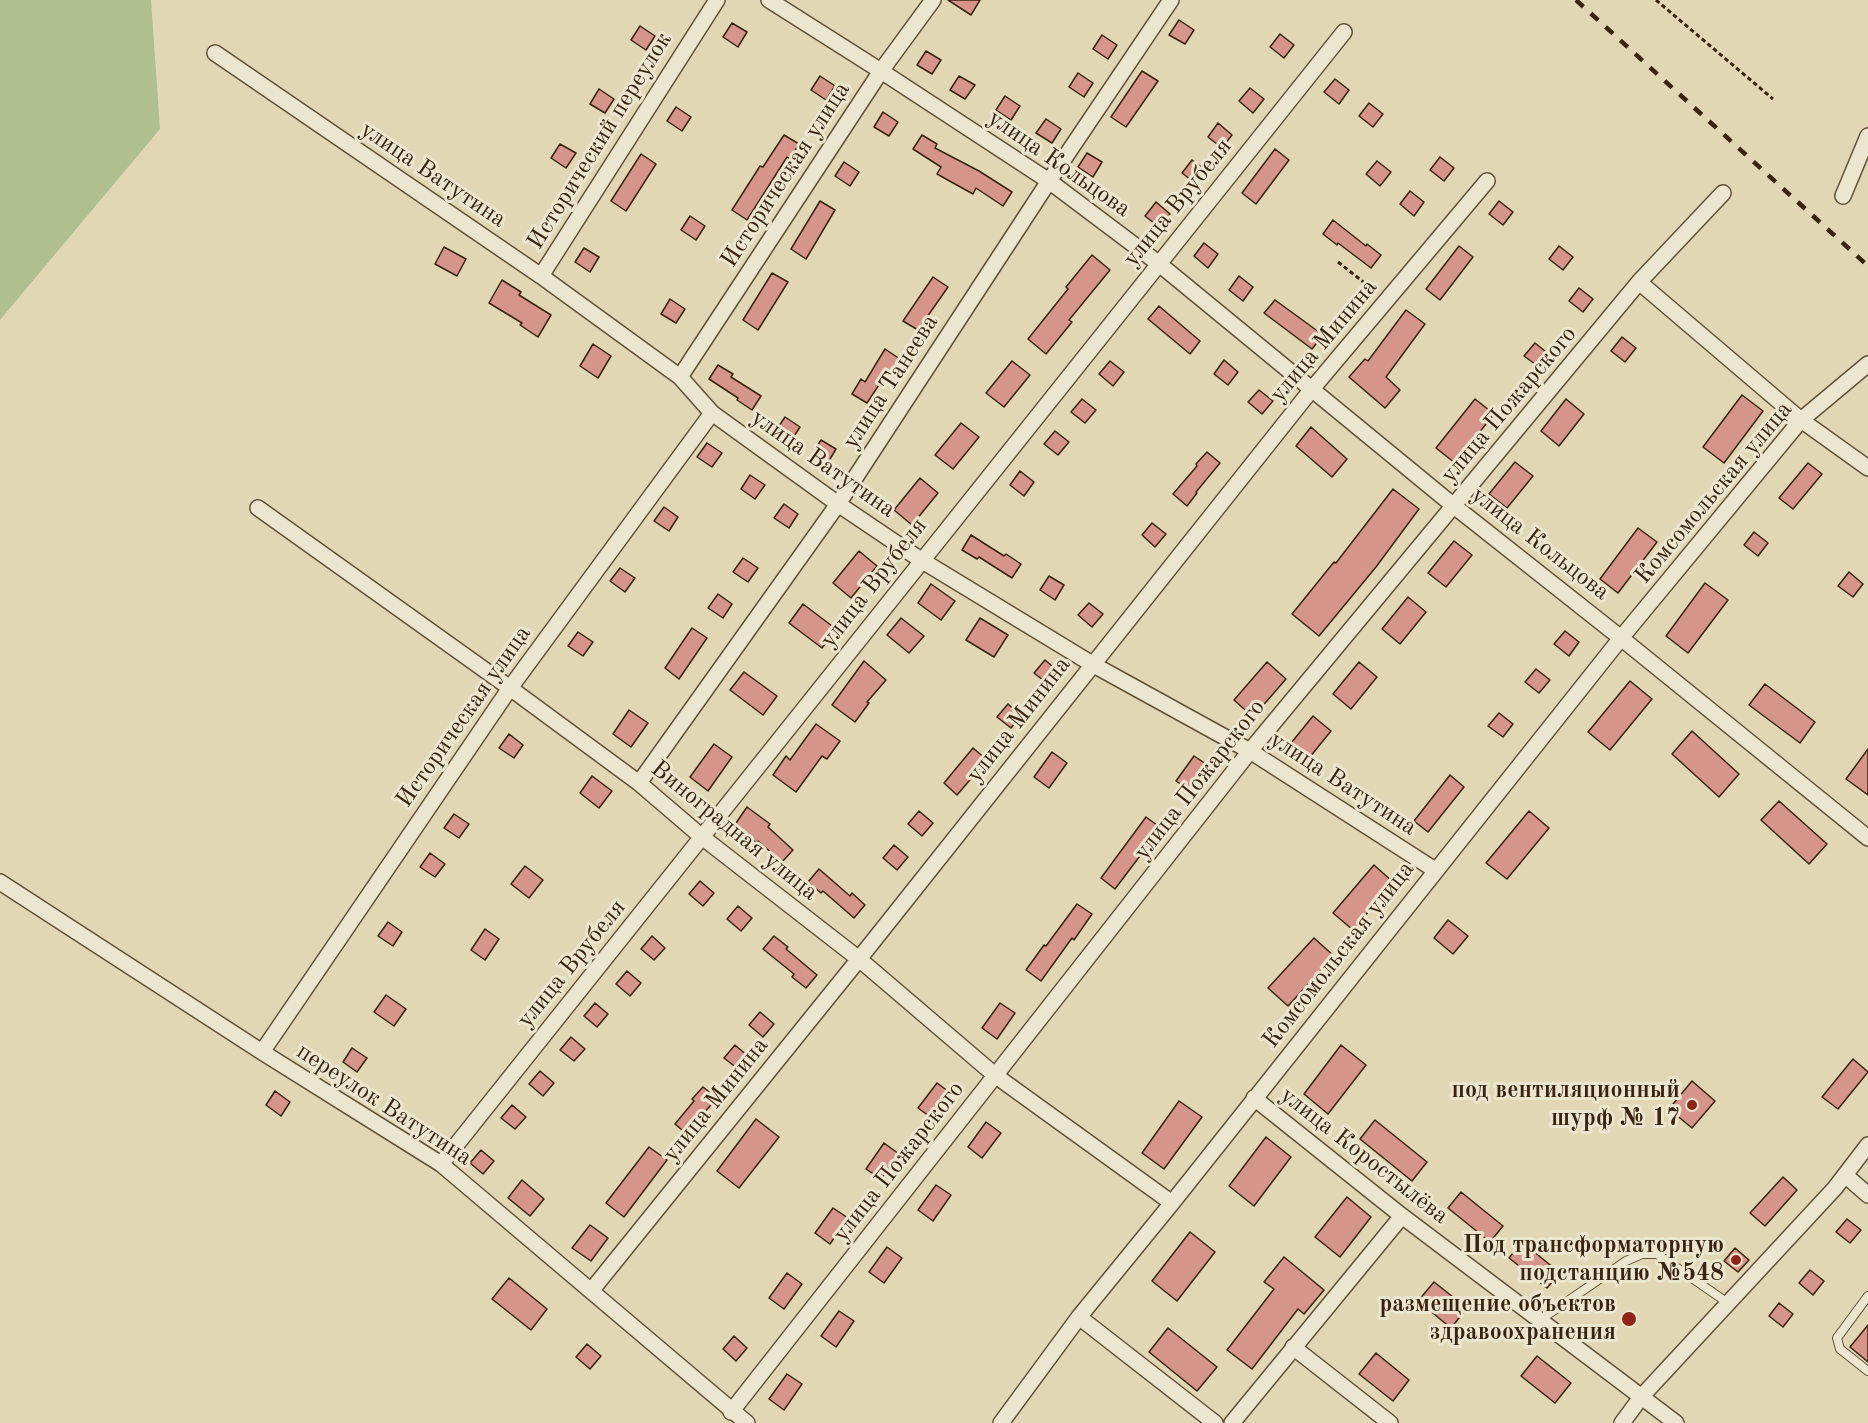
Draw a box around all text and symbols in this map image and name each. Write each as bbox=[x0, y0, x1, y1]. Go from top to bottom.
street label: Исторический переулок bbox=[521, 27, 679, 255]
street label: Историческая улица bbox=[715, 77, 857, 273]
street label: улица Кольцова bbox=[982, 104, 1136, 224]
street label: улица Ватутина bbox=[355, 116, 511, 234]
street label: улица Врубеля bbox=[1117, 133, 1239, 273]
street label: улица Минина bbox=[1264, 273, 1384, 409]
street label: улица Танеева bbox=[837, 309, 945, 455]
street label: улица Пожарского bbox=[1435, 321, 1583, 489]
street label: Комсомольская улица bbox=[1629, 396, 1799, 590]
street label: улица Ватутина bbox=[745, 404, 901, 524]
street label: улица Кольцова bbox=[1465, 481, 1615, 607]
street label: улица Врубеля bbox=[814, 512, 934, 654]
street label: Историческая улица bbox=[390, 620, 538, 814]
street label: улица Минина bbox=[961, 651, 1077, 789]
street label: улица Пожарского bbox=[1128, 694, 1272, 866]
street label: улица Ватутина bbox=[1264, 726, 1422, 842]
street label: Виноградная улица bbox=[645, 755, 823, 907]
street label: Комсомольская улица bbox=[1257, 856, 1421, 1054]
street label: улица Врубеля bbox=[511, 894, 633, 1034]
street label: улица Минина bbox=[657, 1032, 775, 1168]
street label: переулок Ватутина bbox=[291, 1038, 477, 1172]
street label: улица Пожарского bbox=[827, 1076, 971, 1248]
place label: под вентиляционный шурф № 17 bbox=[1451, 1077, 1680, 1133]
street label: улица Коростылёва bbox=[1274, 1081, 1454, 1231]
marker: под вентиляционный шурф № 17 bbox=[1685, 1098, 1699, 1112]
place label: Под трансформаторную подстанцию №548 bbox=[1463, 1232, 1724, 1288]
marker: Под трансформаторную подстанцию №548 bbox=[1729, 1253, 1743, 1267]
place label: размещение объектов здравоохранения bbox=[1379, 1291, 1616, 1347]
marker: размещение объектов здравоохранения bbox=[1620, 1310, 1638, 1328]

